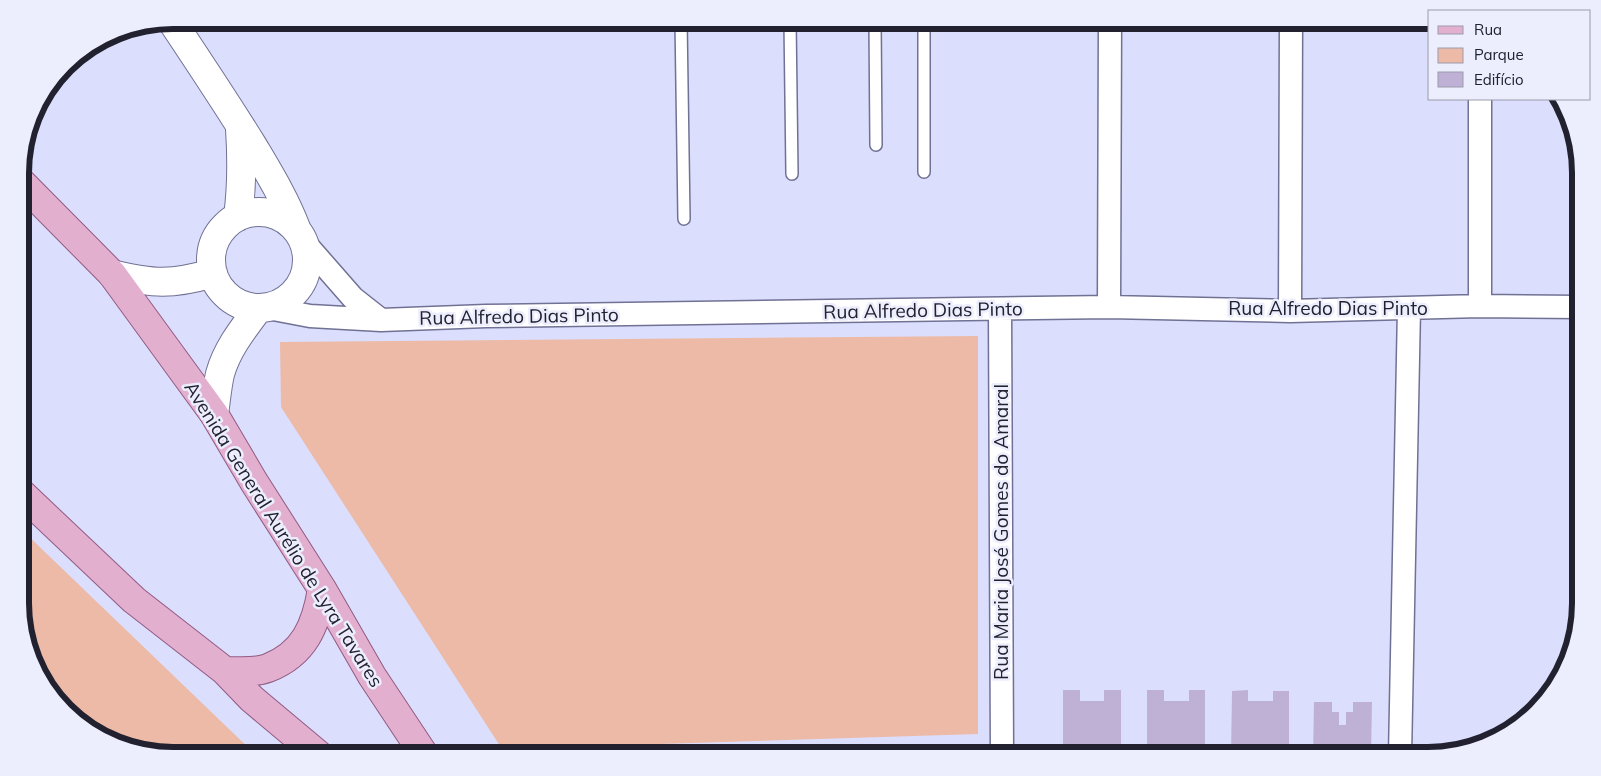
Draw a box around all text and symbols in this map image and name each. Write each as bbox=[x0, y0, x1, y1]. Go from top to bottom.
legend bbox=[1428, 10, 1591, 100]
text: Rua bbox=[1474, 20, 1502, 39]
text: Parque bbox=[1474, 45, 1524, 64]
text: Edifício bbox=[1474, 70, 1524, 89]
street label: Rua Alfredo Dias Pinto bbox=[823, 296, 1023, 324]
street label: Rua Alfredo Dias Pinto bbox=[1228, 296, 1428, 320]
street label: Rua Alfredo Dias Pinto bbox=[419, 302, 619, 330]
street label: Avenida General Aurélio de Lyra Tavares bbox=[179, 377, 389, 691]
street label: Rua Maria José Gomes do Amaral bbox=[989, 384, 1013, 680]

